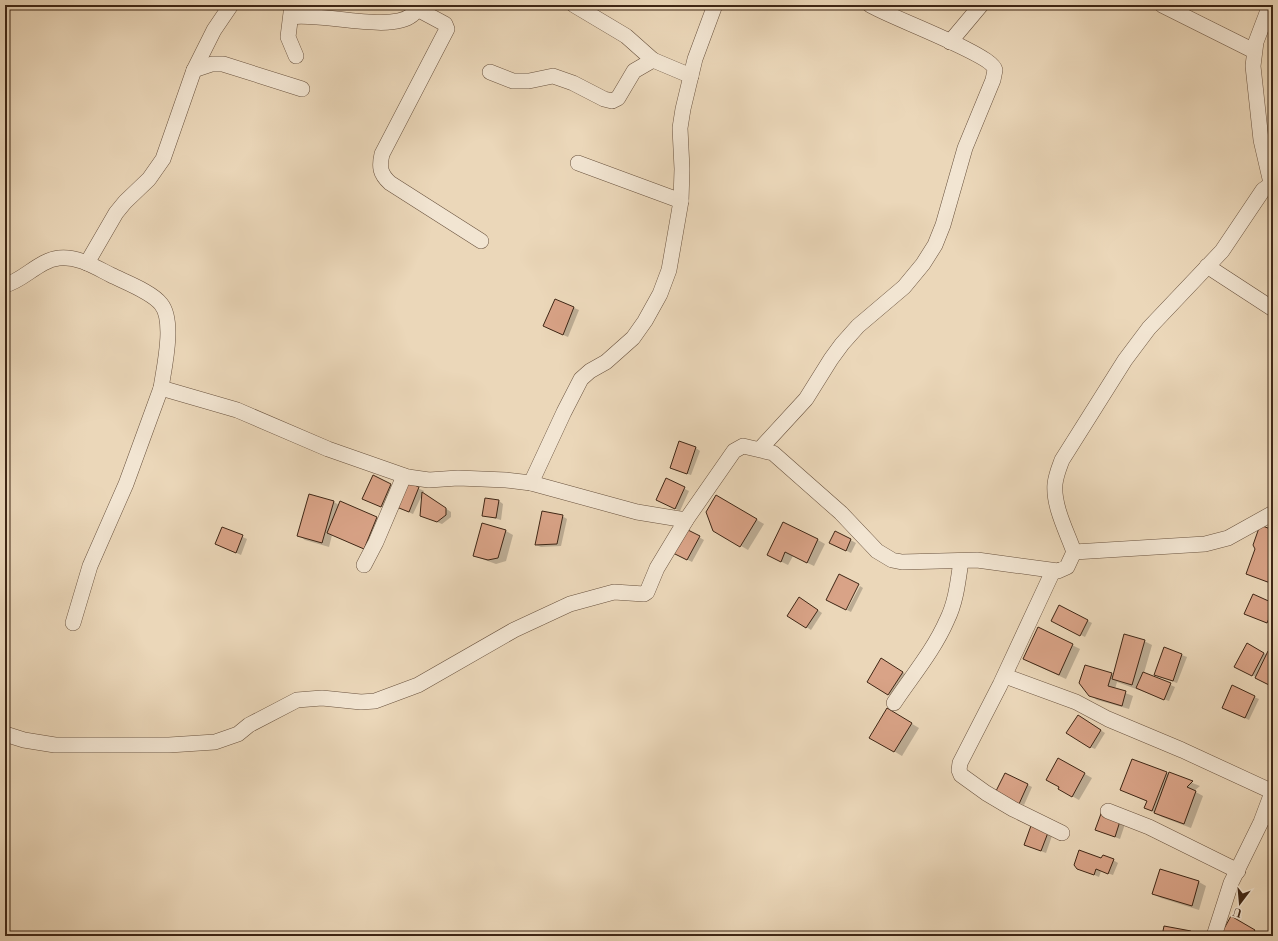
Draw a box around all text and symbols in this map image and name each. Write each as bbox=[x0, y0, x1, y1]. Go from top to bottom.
north arrow bbox=[1220, 883, 1260, 923]
text: U bbox=[1231, 904, 1244, 920]

